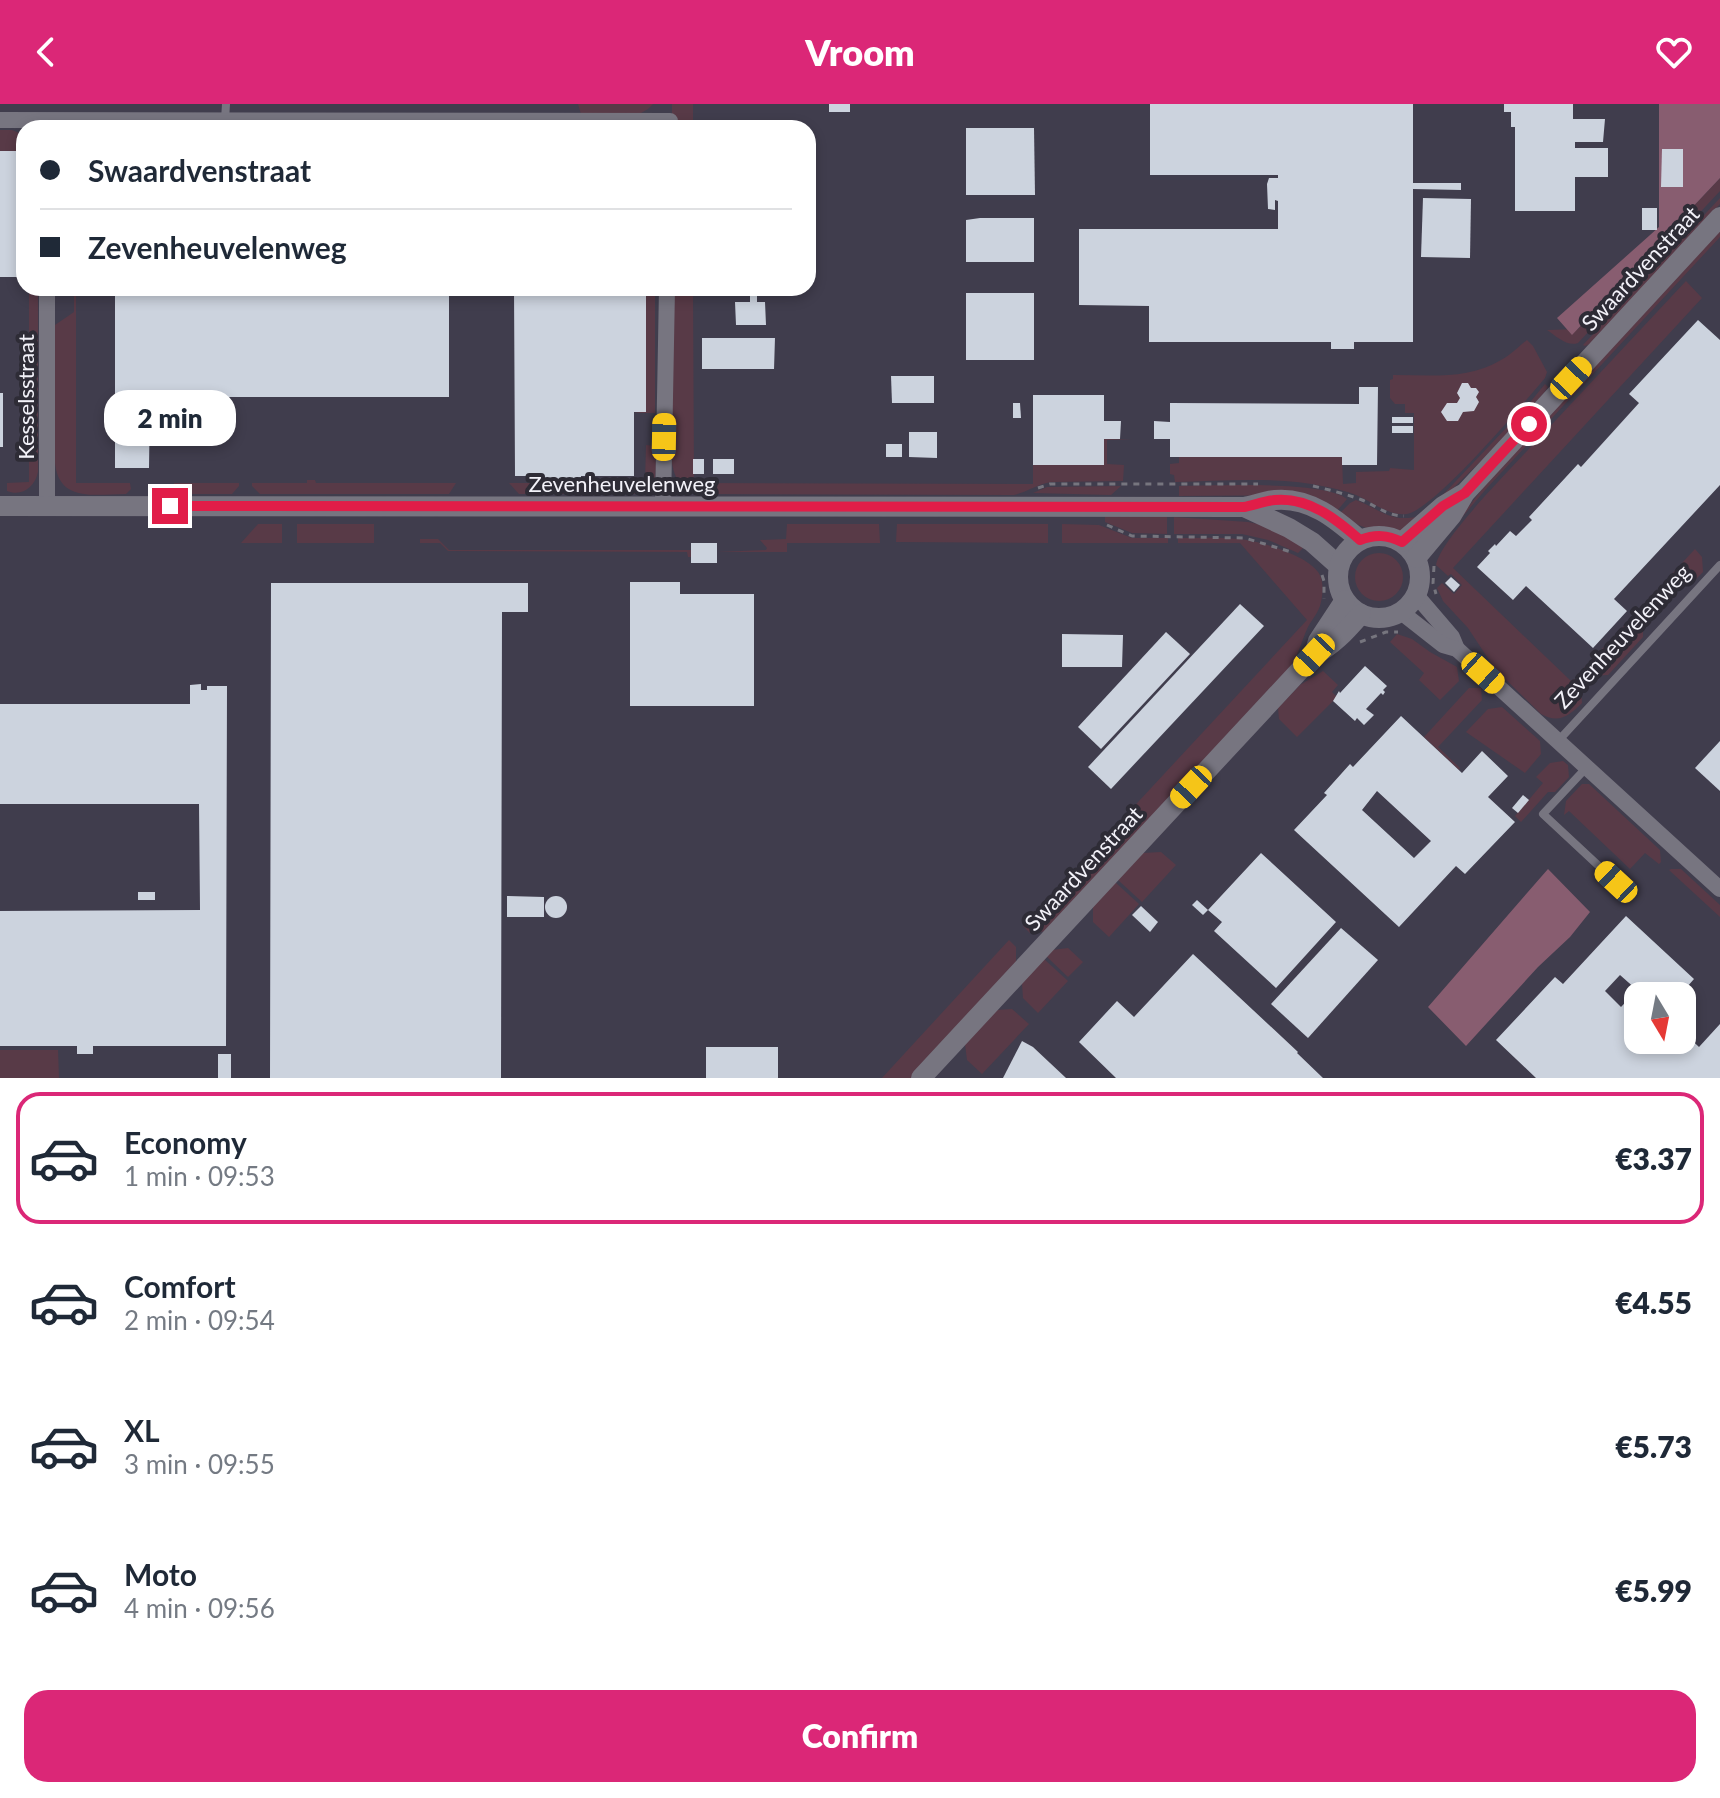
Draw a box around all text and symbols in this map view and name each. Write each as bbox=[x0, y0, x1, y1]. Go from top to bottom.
icon: back bbox=[24, 30, 68, 74]
text: Vroom bbox=[805, 30, 915, 74]
icon: heart bbox=[1652, 30, 1696, 74]
text: Swaardvenstraat bbox=[88, 152, 311, 188]
street label: Swaardvenstraat bbox=[1575, 200, 1705, 336]
text: Zevenheuvelenweg bbox=[88, 229, 347, 265]
street label: Kesselsstraat bbox=[12, 334, 39, 460]
car bbox=[1546, 352, 1596, 404]
callout: 2 min bbox=[104, 390, 236, 446]
text: 2 min bbox=[138, 402, 202, 434]
route start bbox=[1511, 406, 1547, 442]
car bbox=[652, 413, 676, 461]
street label: Zevenheuvelenweg bbox=[528, 470, 716, 497]
route end bbox=[152, 488, 188, 524]
street label: Zevenheuvelenweg bbox=[1548, 558, 1696, 714]
car bbox=[1289, 629, 1339, 681]
car bbox=[1457, 648, 1509, 698]
car bbox=[1166, 761, 1216, 813]
street label: Swaardvenstraat bbox=[1018, 800, 1148, 936]
car bbox=[1590, 857, 1642, 907]
north arrow bbox=[1624, 982, 1696, 1054]
map controls bbox=[1624, 982, 1696, 1054]
icon: car bbox=[28, 1122, 100, 1194]
text: Economy bbox=[124, 1124, 247, 1160]
text: €3.37 bbox=[1615, 1140, 1692, 1176]
text: 1 min · 09:53 bbox=[124, 1160, 275, 1192]
icon: car bbox=[28, 1266, 100, 1338]
text: Comfort bbox=[124, 1268, 236, 1304]
text: €4.55 bbox=[1615, 1284, 1692, 1320]
text: 2 min · 09:54 bbox=[124, 1304, 275, 1336]
icon: car bbox=[28, 1410, 100, 1482]
text: XL bbox=[124, 1412, 160, 1448]
text: €5.73 bbox=[1615, 1428, 1692, 1464]
text: 3 min · 09:55 bbox=[124, 1448, 275, 1480]
icon: car bbox=[28, 1554, 100, 1626]
text: Moto bbox=[124, 1556, 197, 1592]
text: €5.99 bbox=[1615, 1572, 1692, 1608]
text: 4 min · 09:56 bbox=[124, 1592, 275, 1624]
button: Confirm bbox=[24, 1690, 1696, 1782]

